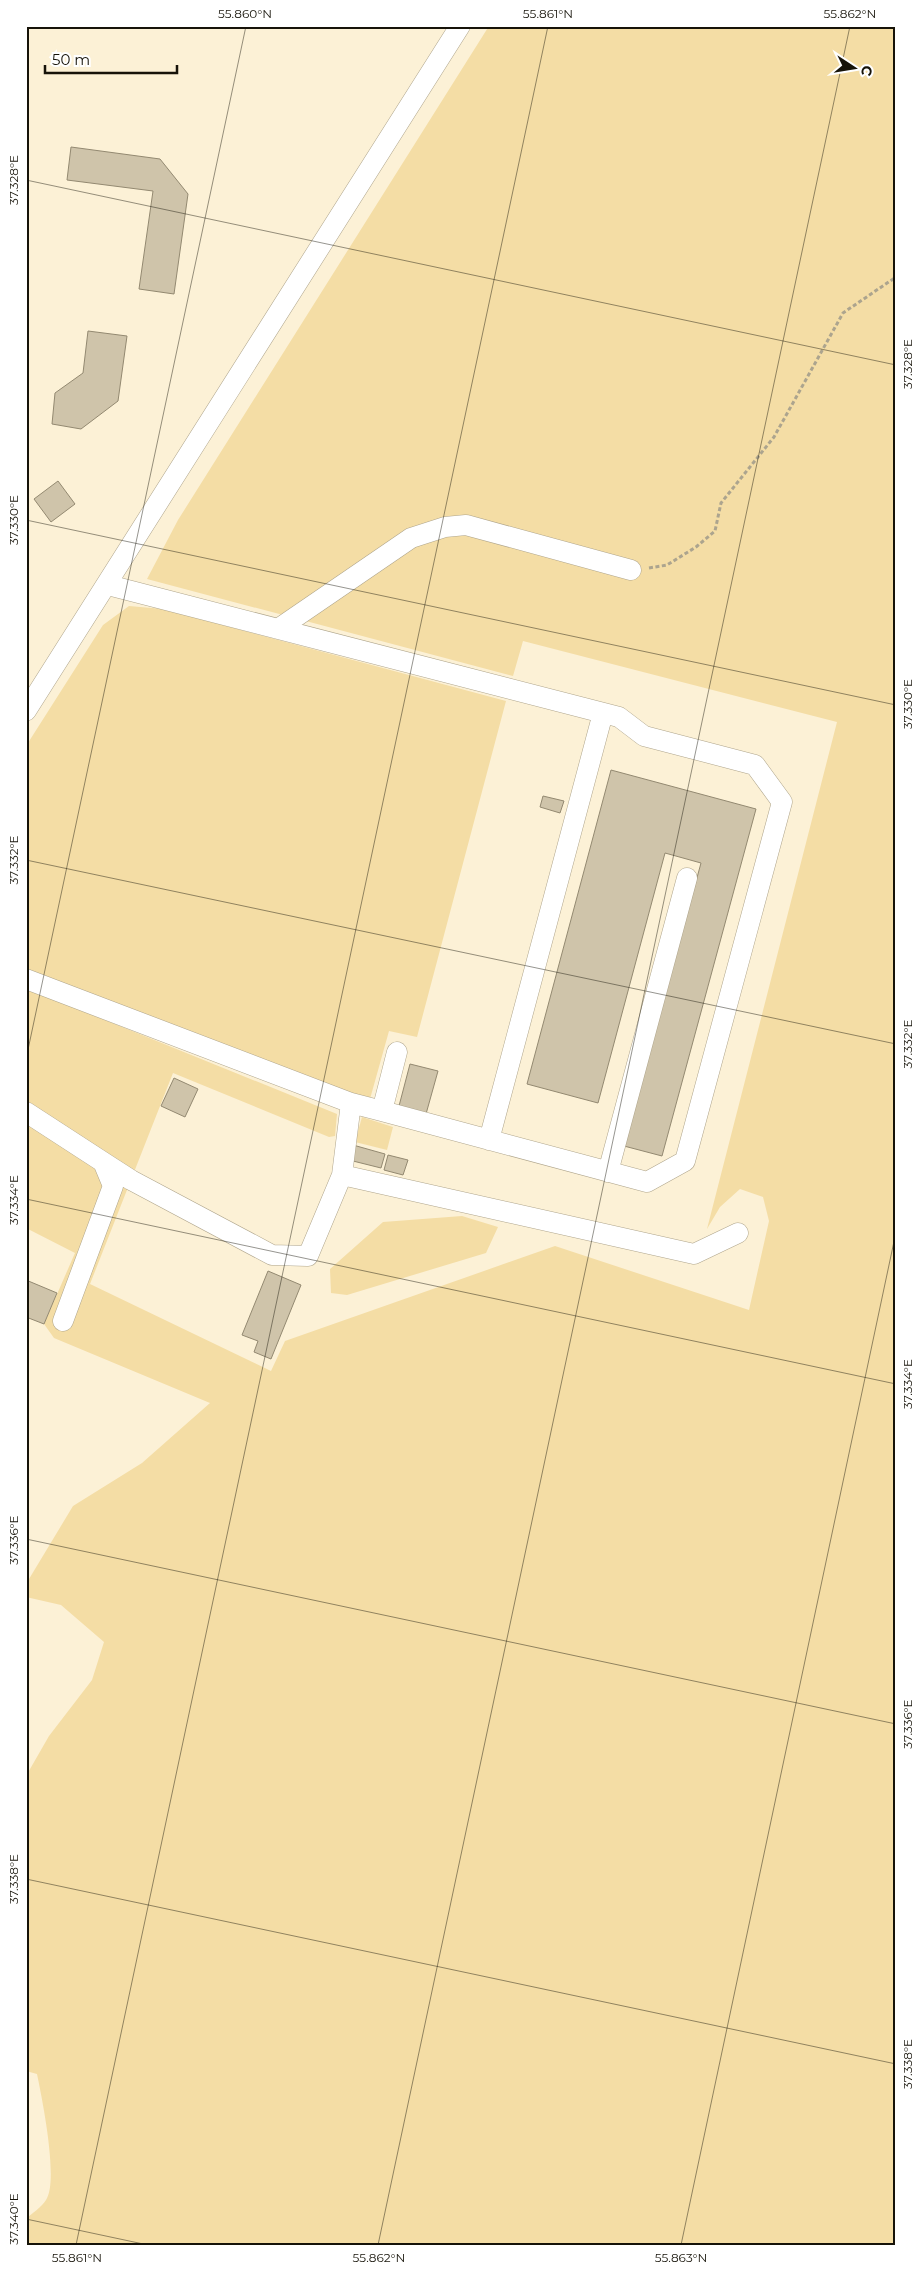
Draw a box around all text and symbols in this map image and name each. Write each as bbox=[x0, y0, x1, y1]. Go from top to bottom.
text: 55.860°N bbox=[218, 6, 272, 21]
text: 55.861°N bbox=[523, 6, 573, 21]
text: 55.862°N bbox=[824, 6, 876, 21]
scale bar bbox=[45, 42, 178, 74]
north arrow bbox=[830, 42, 880, 92]
text: 50 m bbox=[52, 50, 90, 69]
text: С bbox=[857, 64, 877, 78]
text: 37.328°E bbox=[6, 155, 21, 205]
text: 37.328°E bbox=[900, 339, 915, 389]
text: 37.330°E bbox=[6, 495, 21, 545]
text: 37.330°E bbox=[900, 679, 915, 729]
text: 37.332°E bbox=[6, 835, 21, 885]
text: 37.332°E bbox=[900, 1019, 915, 1069]
text: 37.334°E bbox=[6, 1175, 21, 1225]
text: 37.334°E bbox=[900, 1359, 915, 1409]
text: 37.336°E bbox=[6, 1515, 21, 1565]
text: 37.336°E bbox=[900, 1699, 915, 1749]
text: 37.338°E bbox=[6, 1854, 21, 1904]
text: 37.338°E bbox=[900, 2039, 915, 2089]
text: 37.340°E bbox=[6, 2193, 21, 2245]
text: 55.861°N bbox=[52, 2250, 102, 2265]
text: 55.862°N bbox=[353, 2250, 405, 2265]
text: 55.863°N bbox=[655, 2250, 707, 2265]

